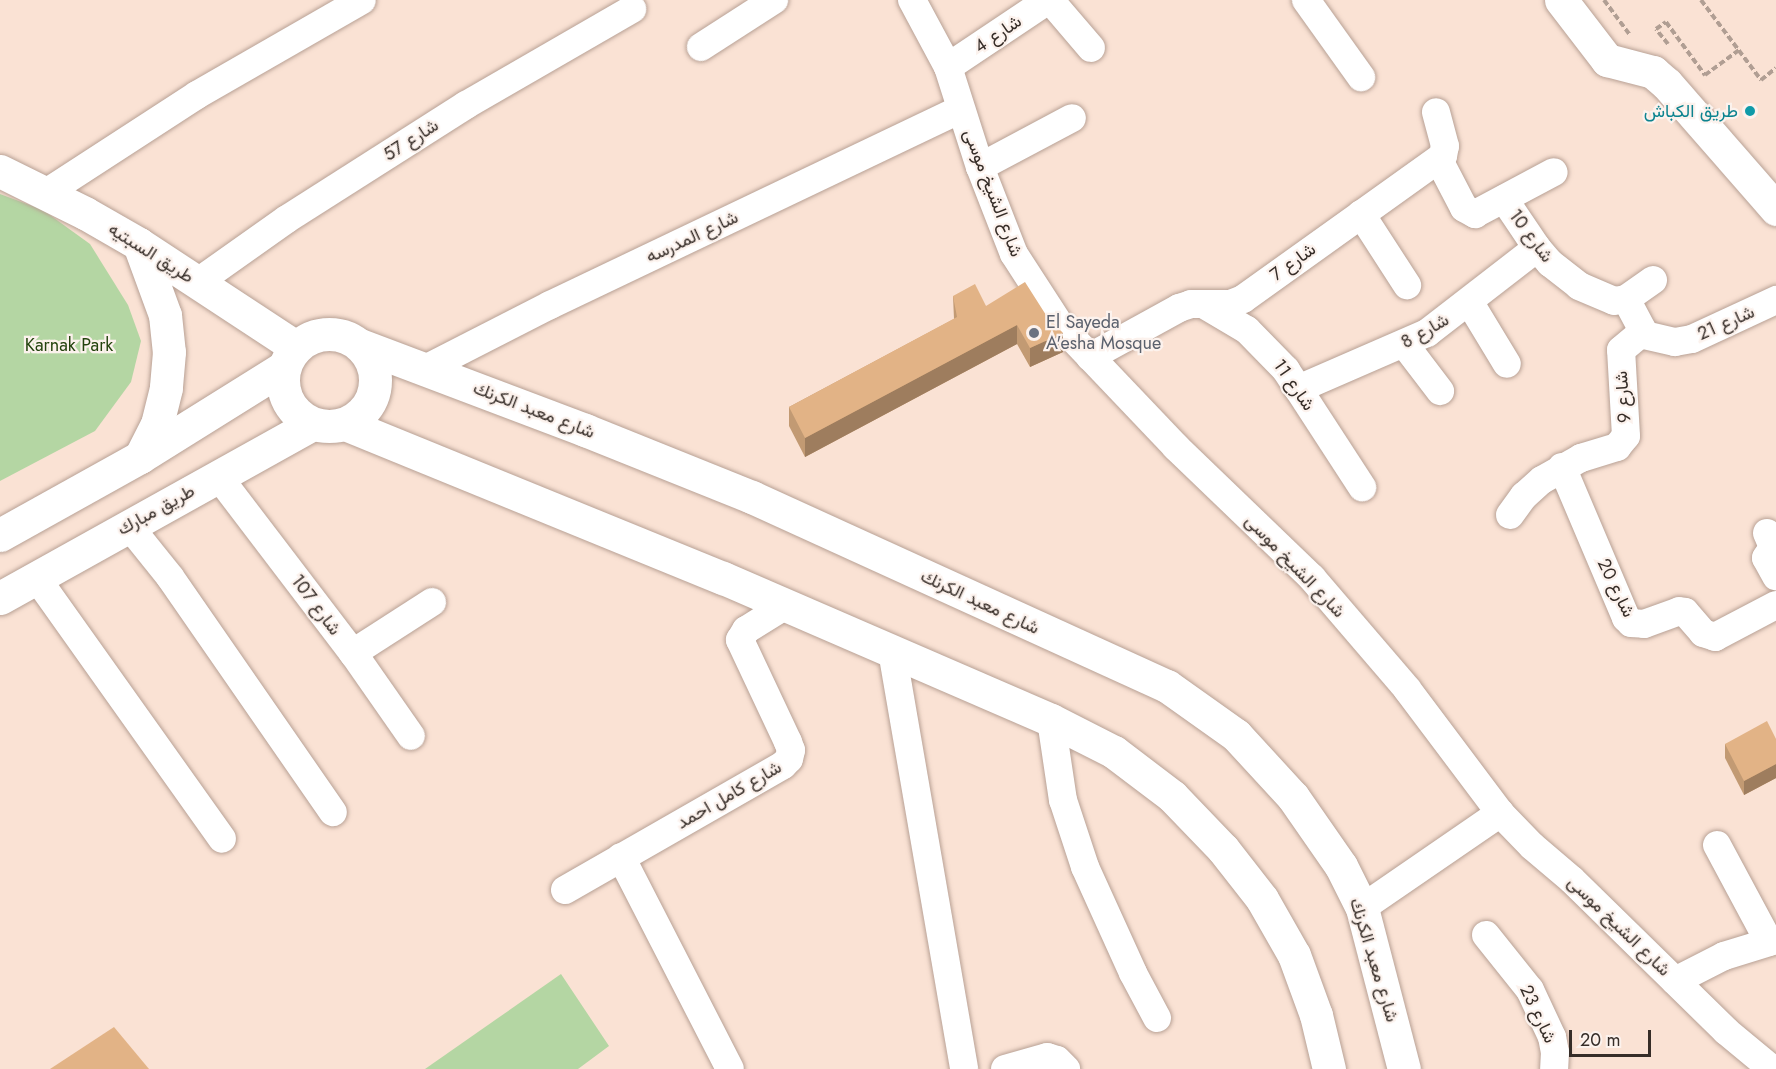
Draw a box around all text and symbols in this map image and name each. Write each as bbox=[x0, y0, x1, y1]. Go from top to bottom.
street label: شارع 4 bbox=[970, 10, 1026, 58]
place label: طريق الكباش bbox=[1644, 100, 1738, 122]
marker: طريق الكباش bbox=[1743, 104, 1757, 118]
street label: شارع 57 bbox=[379, 114, 443, 166]
street label: شارع الشيخ موسى bbox=[959, 126, 1027, 260]
street label: شارع 10 bbox=[1504, 205, 1558, 267]
street label: شارع المدرسه bbox=[643, 206, 741, 268]
street label: طريق السبتيه bbox=[104, 218, 198, 288]
street label: شارع 7 bbox=[1266, 238, 1320, 286]
street label: شارع 21 bbox=[1694, 301, 1758, 345]
street label: شارع 8 bbox=[1397, 309, 1453, 353]
place label: El Sayeda A'esha Mosque bbox=[1046, 312, 1161, 354]
marker: El Sayeda A'esha Mosque bbox=[1027, 326, 1041, 340]
park label: Karnak Park bbox=[25, 334, 113, 356]
street label: شارع 11 bbox=[1269, 355, 1319, 415]
street label: شارع 9 bbox=[1610, 370, 1636, 424]
street label: شارع معبد الكرنك bbox=[470, 377, 598, 443]
street label: طريق مبارك bbox=[114, 480, 198, 540]
street label: شارع الشيخ موسى bbox=[1240, 510, 1350, 622]
street label: شارع 20 bbox=[1593, 555, 1639, 621]
street label: شارع معبد الكرنك bbox=[917, 565, 1043, 639]
street label: شارع 107 bbox=[286, 571, 346, 639]
street label: شارع كامل احمد bbox=[673, 756, 785, 834]
street label: شارع الشيخ موسى bbox=[1563, 871, 1675, 981]
street label: شارع معبد الكرنك bbox=[1345, 895, 1403, 1025]
street label: شارع 23 bbox=[1515, 981, 1561, 1047]
scale bar bbox=[1572, 1018, 1654, 1056]
text: 20 m bbox=[1580, 1027, 1620, 1053]

